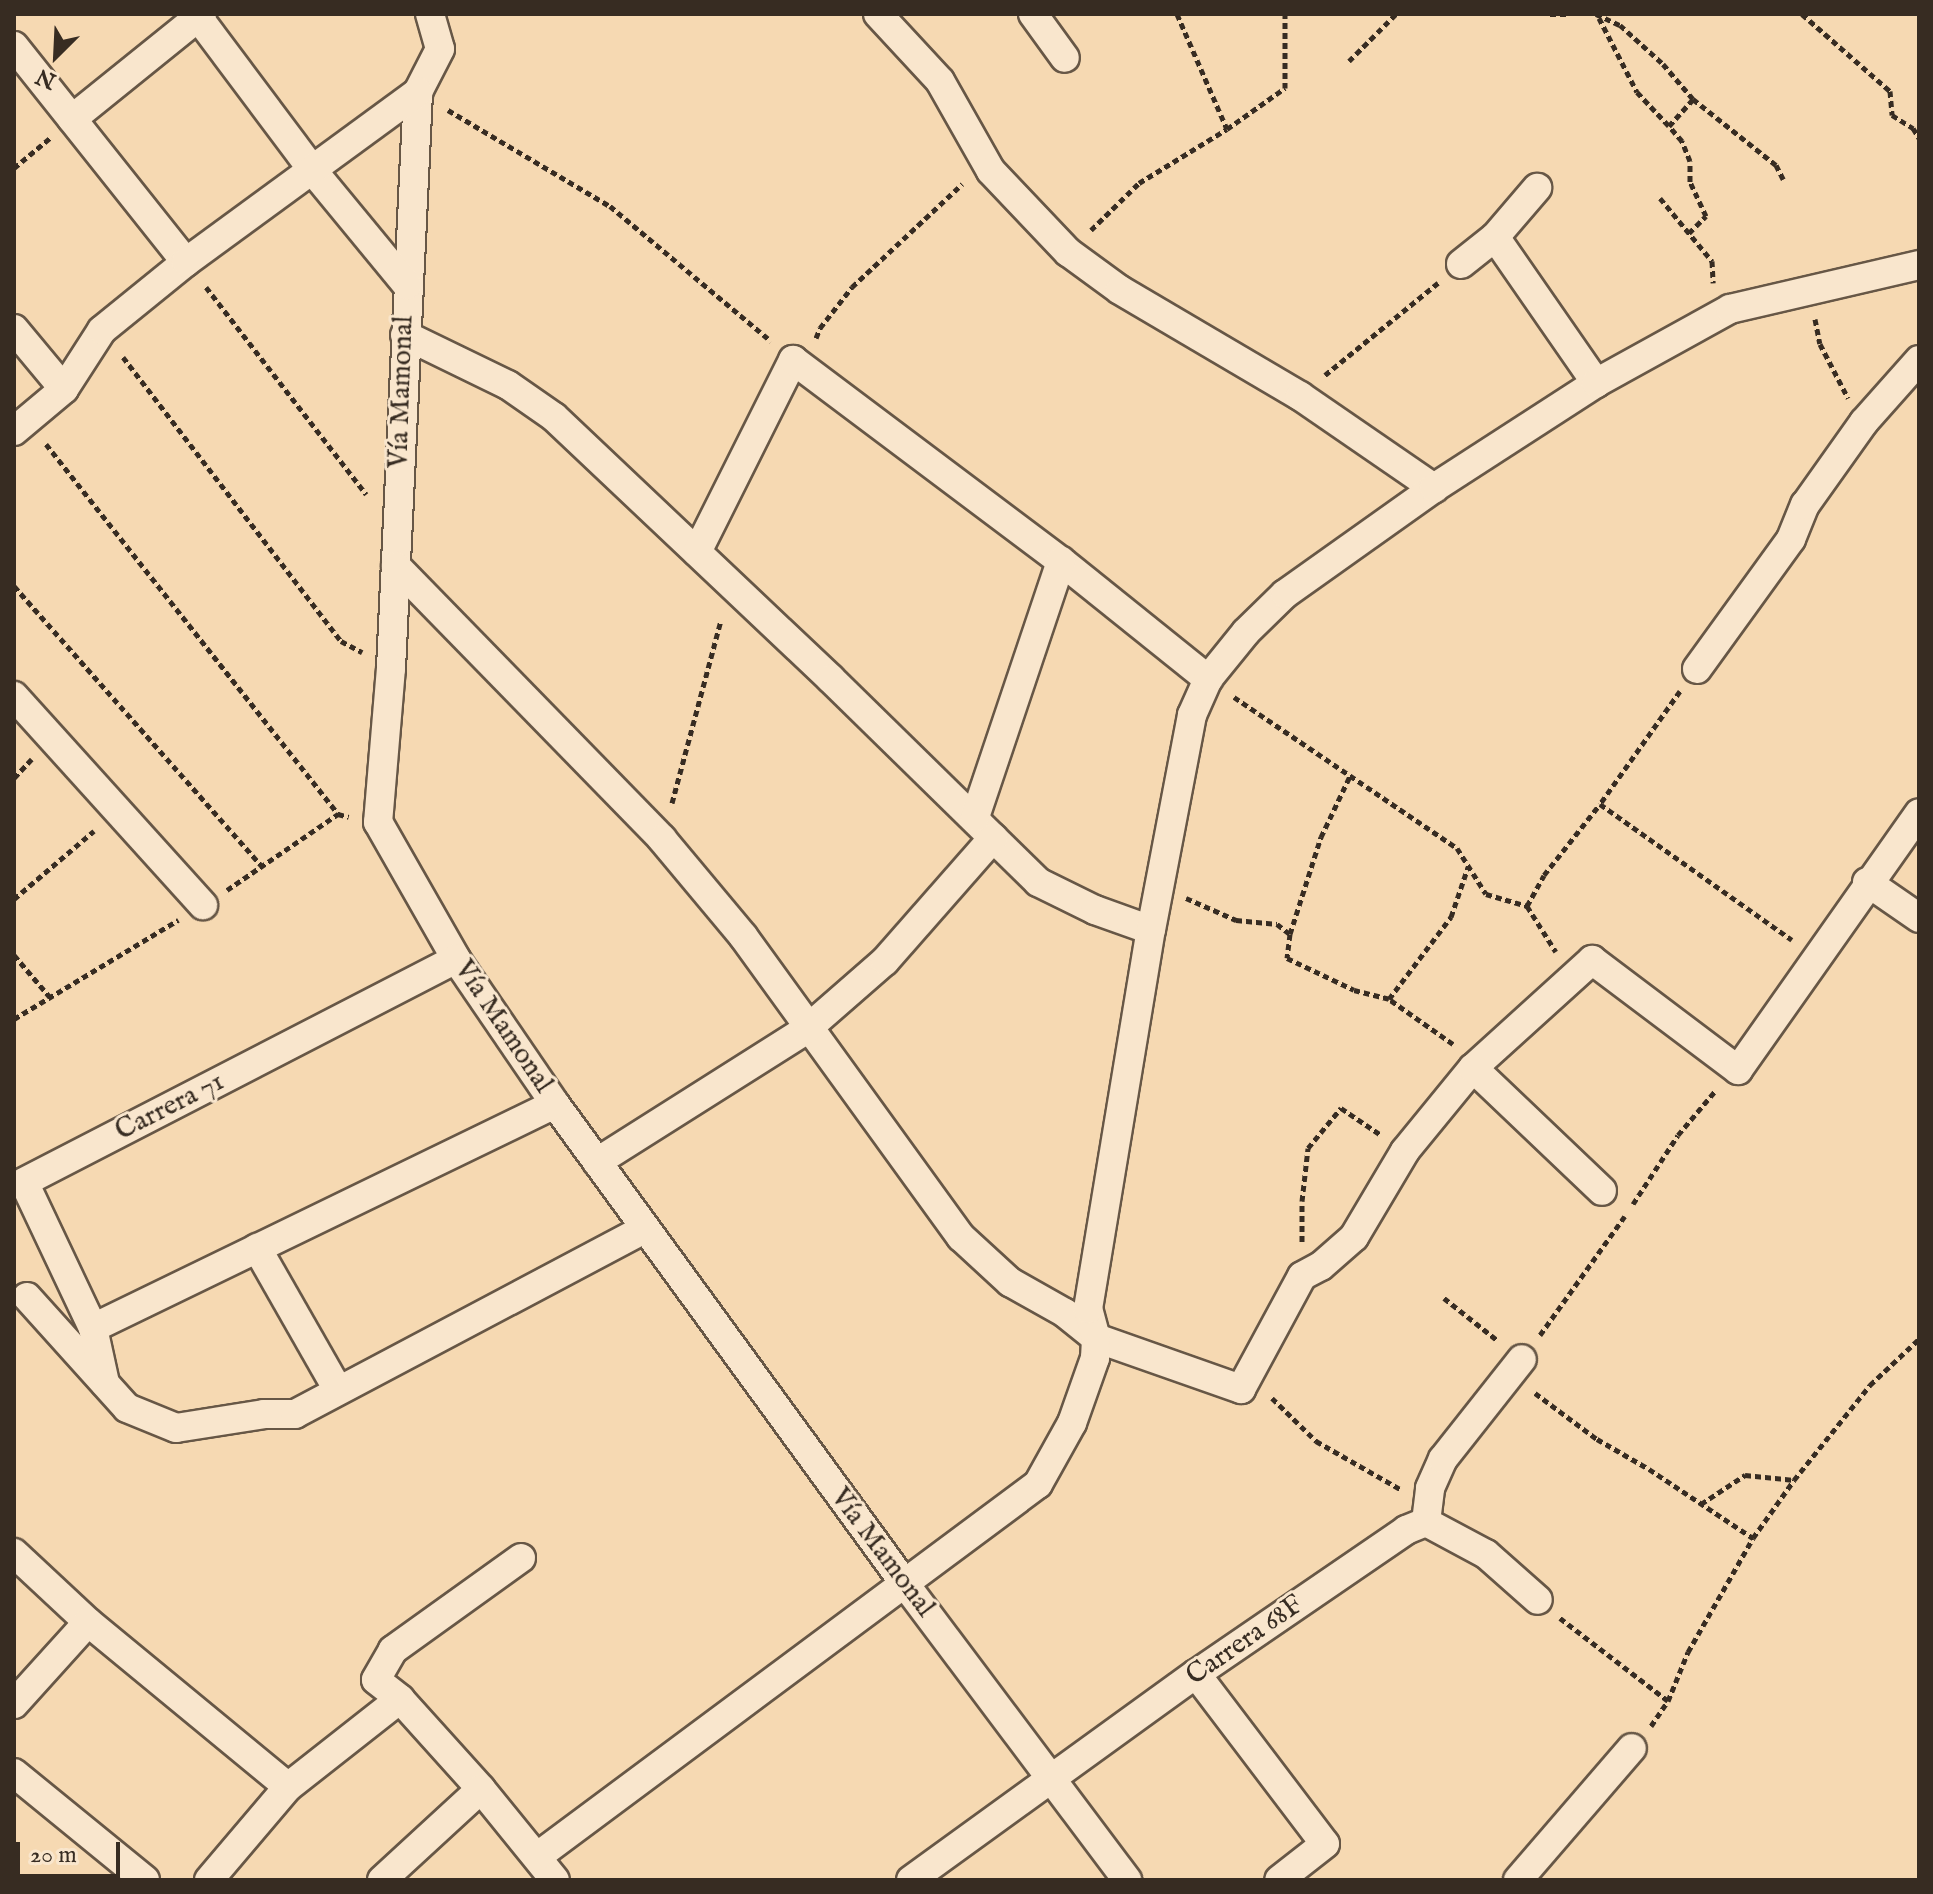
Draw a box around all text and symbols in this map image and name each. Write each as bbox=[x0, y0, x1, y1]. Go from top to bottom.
north arrow bbox=[16, 16, 96, 96]
text: N bbox=[32, 61, 61, 95]
street label: Vía Mamonal bbox=[383, 315, 421, 469]
street label: Vía Mamonal bbox=[446, 954, 560, 1100]
street label: Carrera 71 bbox=[110, 1065, 230, 1149]
street label: Vía Mamonal bbox=[823, 1482, 941, 1624]
street label: Carrera 68F bbox=[1180, 1589, 1310, 1693]
scale bar bbox=[20, 1826, 124, 1876]
text: 20 m bbox=[30, 1840, 77, 1871]

